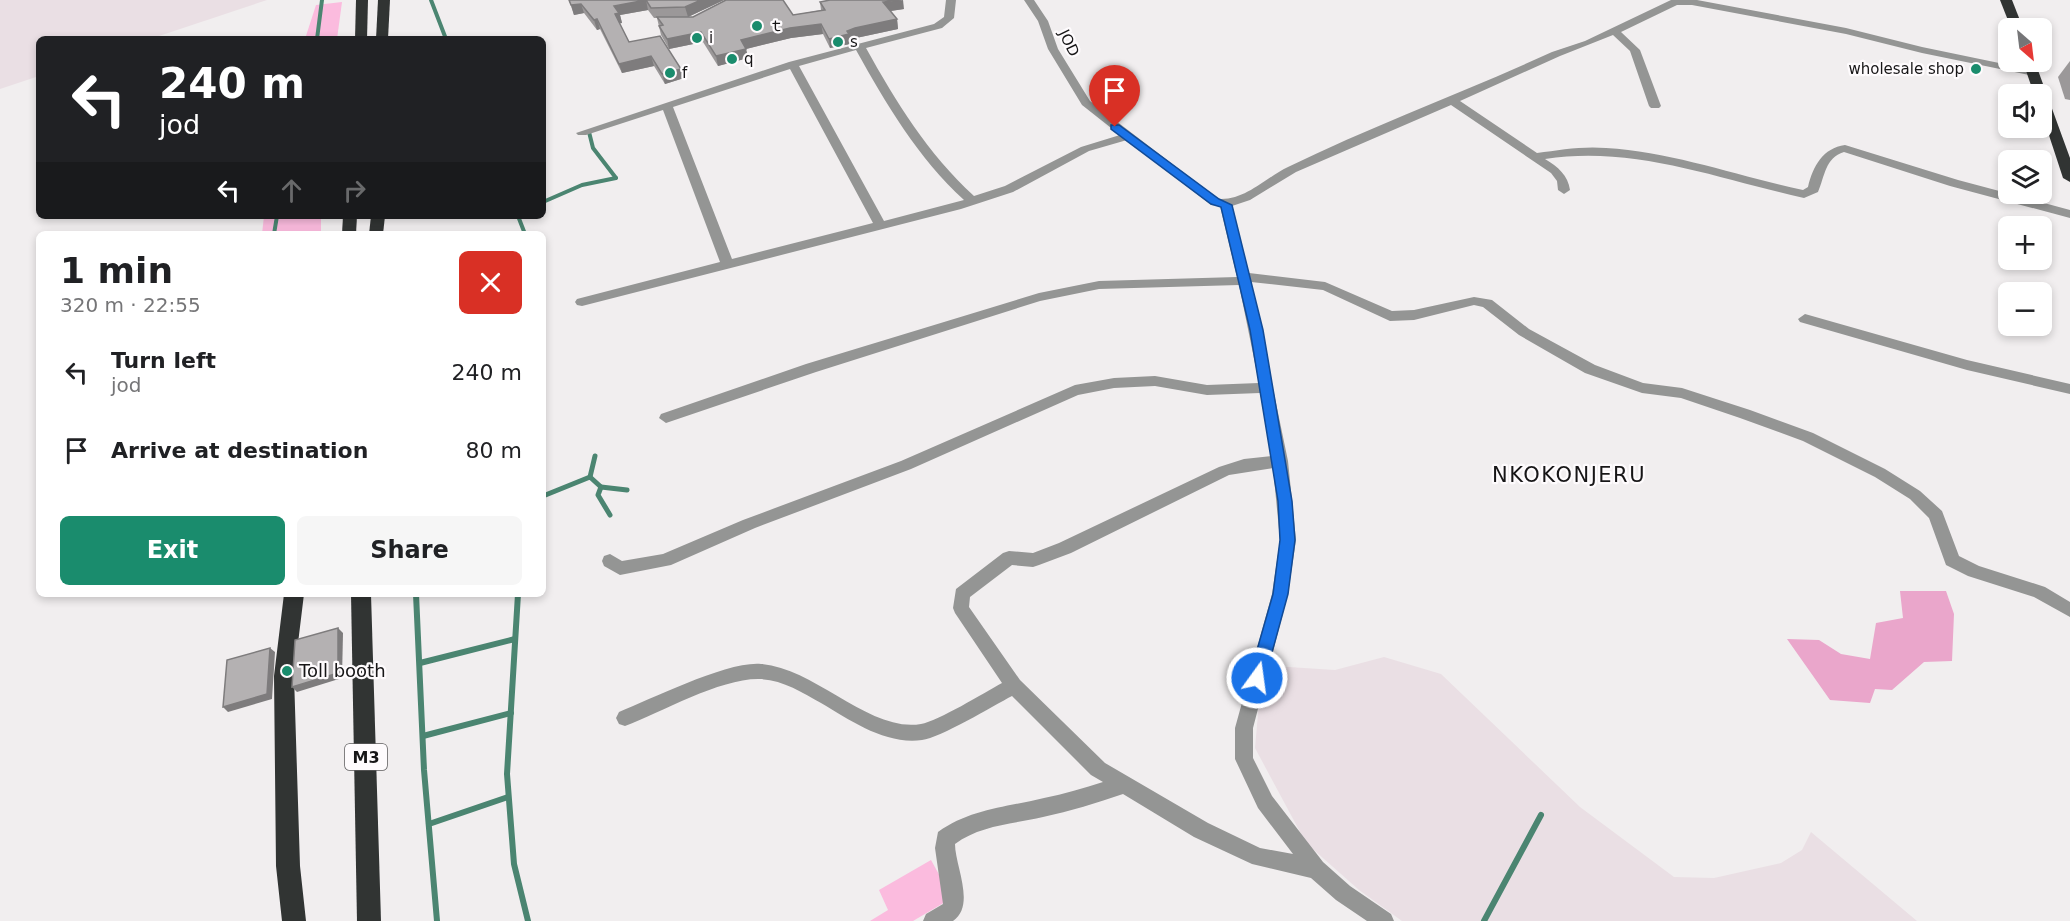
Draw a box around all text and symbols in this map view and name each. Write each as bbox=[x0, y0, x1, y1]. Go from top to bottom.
place label: ｔ bbox=[769, 17, 784, 35]
north arrow bbox=[1998, 18, 2052, 72]
map controls bbox=[1998, 18, 2052, 336]
marker: ｔ bbox=[750, 19, 764, 33]
street label: JOD bbox=[1054, 26, 1083, 59]
place label: i bbox=[709, 29, 713, 47]
marker: i bbox=[690, 31, 704, 45]
place label: s bbox=[850, 33, 858, 51]
marker: s bbox=[831, 35, 845, 49]
place label: q bbox=[744, 50, 754, 68]
marker: q bbox=[725, 52, 739, 66]
text: 240 m bbox=[159, 59, 305, 108]
icon: left bbox=[60, 60, 138, 138]
place label: wholesale shop bbox=[1848, 60, 1964, 78]
marker: wholesale shop bbox=[1969, 62, 1983, 76]
place label: f bbox=[682, 64, 688, 82]
pin bbox=[1089, 65, 1140, 127]
marker: f bbox=[663, 66, 677, 80]
icon: arrive bbox=[1098, 74, 1131, 107]
button: sound bbox=[1998, 84, 2052, 138]
text: jod bbox=[159, 109, 200, 140]
button: layers bbox=[1998, 150, 2052, 204]
icon: left bbox=[212, 174, 245, 207]
icon: ahead bbox=[275, 174, 308, 207]
icon: right bbox=[338, 174, 371, 207]
button: + bbox=[1998, 216, 2052, 270]
text: 1 min bbox=[60, 250, 173, 291]
button: close bbox=[459, 251, 522, 314]
button: − bbox=[1998, 282, 2052, 336]
text: 320 m · 22:55 bbox=[60, 293, 201, 317]
text: Turn left bbox=[111, 348, 216, 373]
icon: left bbox=[60, 356, 93, 389]
text: 240 m bbox=[452, 360, 522, 385]
text: jod bbox=[111, 373, 142, 397]
icon: arrive bbox=[60, 434, 93, 467]
text: Arrive at destination bbox=[111, 438, 368, 463]
text: 80 m bbox=[466, 438, 522, 463]
district label: NKOKONJERU bbox=[1492, 463, 1646, 487]
button: Exit bbox=[60, 516, 285, 585]
button: Share bbox=[297, 516, 522, 585]
position arrow bbox=[1225, 646, 1289, 710]
place label: Toll booth bbox=[298, 660, 386, 681]
marker: Toll booth bbox=[280, 664, 294, 678]
road number: M3 bbox=[345, 744, 387, 770]

